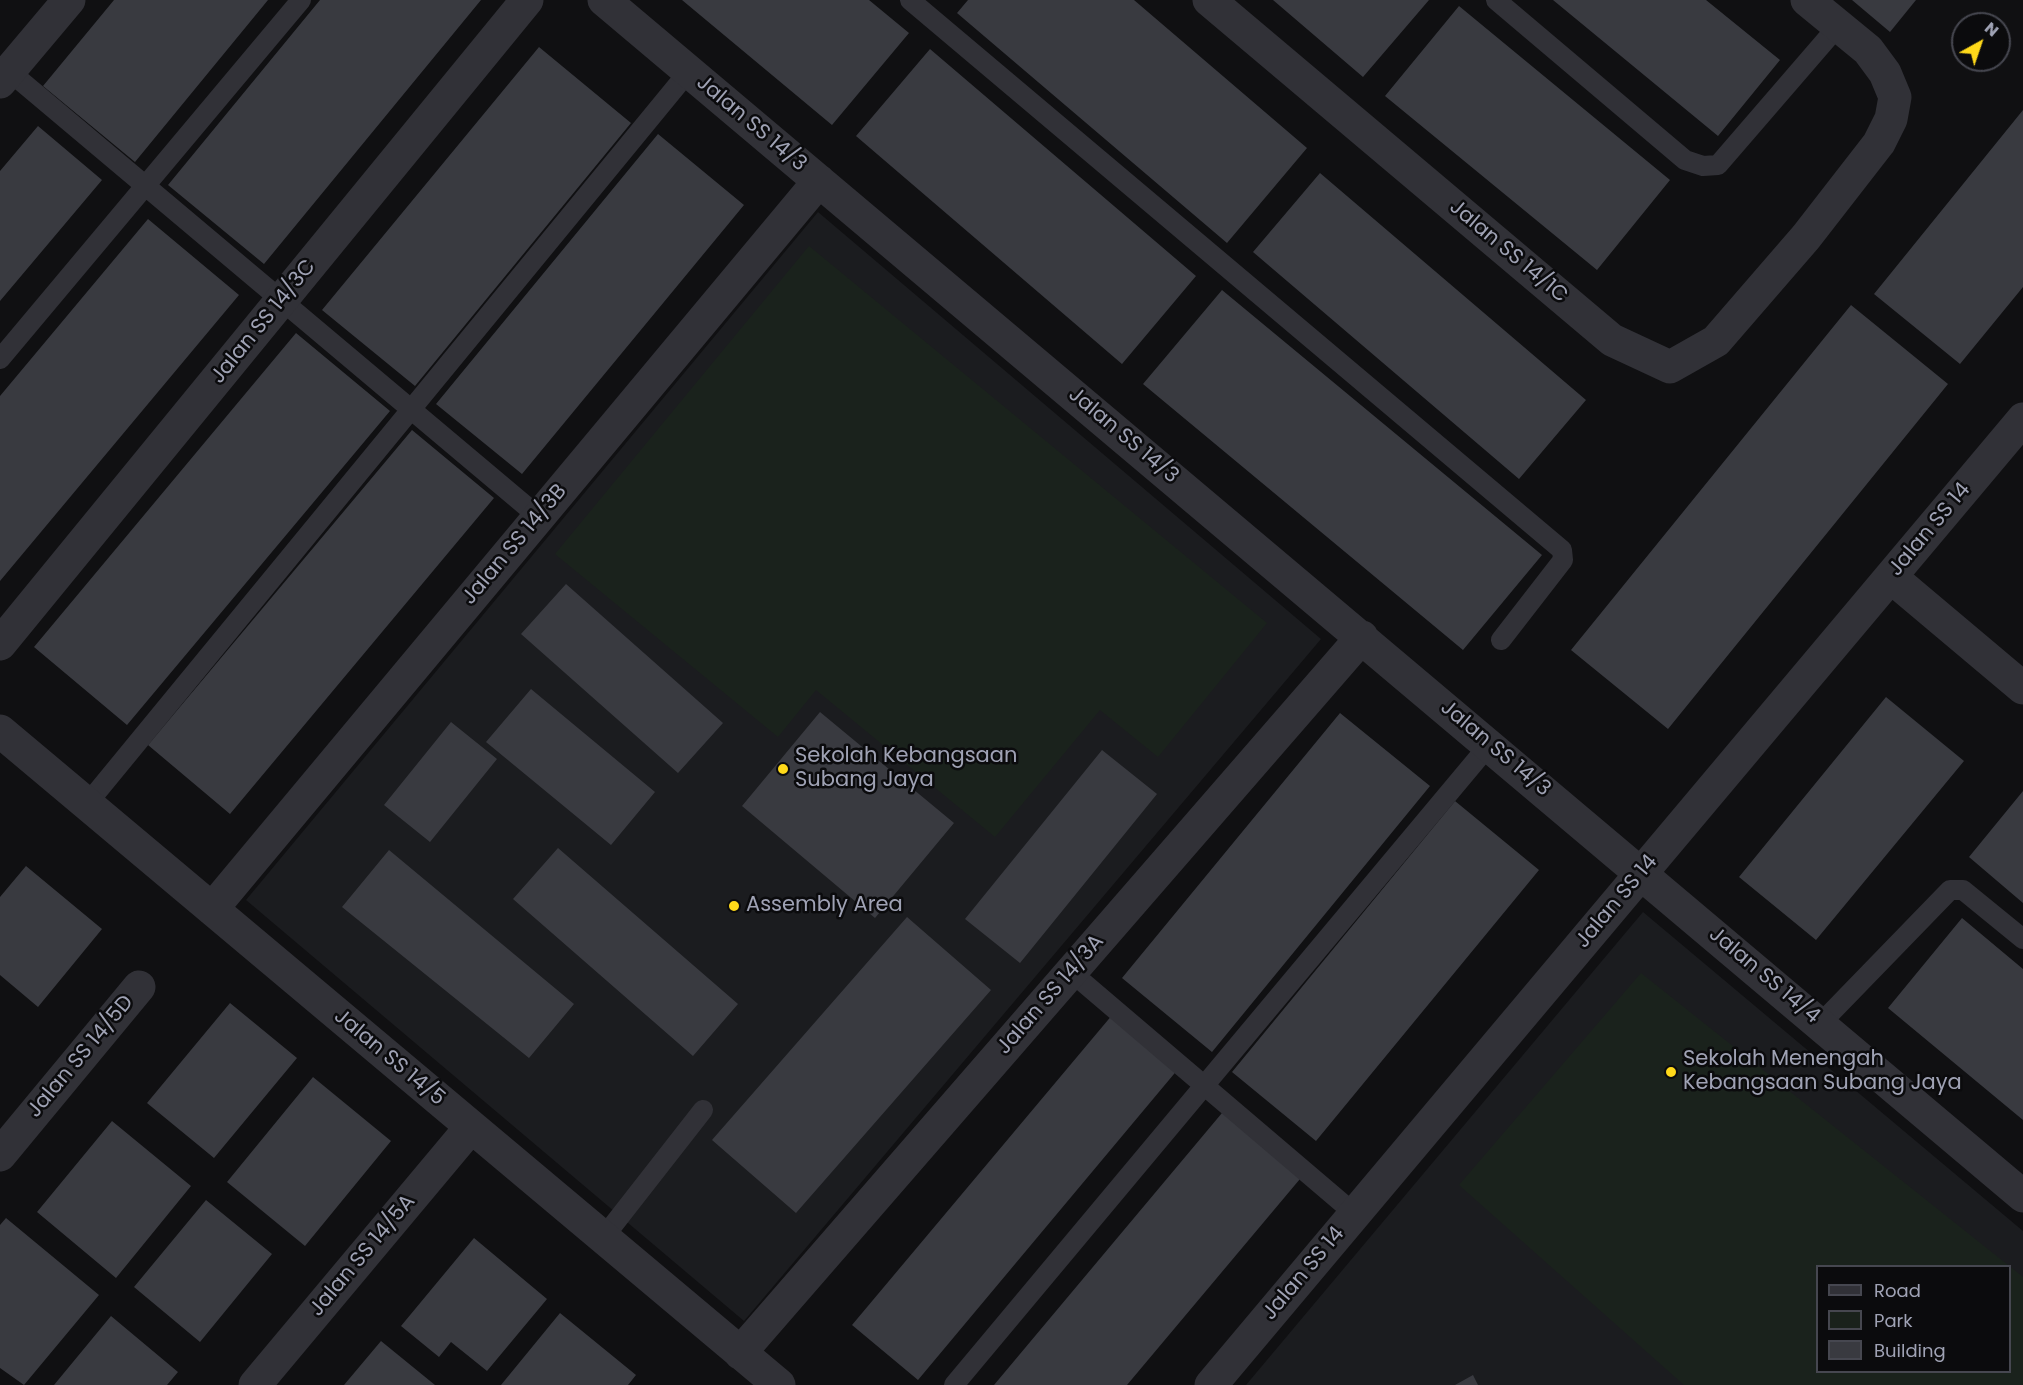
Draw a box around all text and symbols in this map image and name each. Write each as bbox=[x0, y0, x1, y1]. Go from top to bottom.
north arrow bbox=[1951, 12, 2011, 72]
text: N bbox=[1980, 17, 2004, 42]
street label: Jalan SS 14/3 bbox=[691, 71, 811, 177]
street label: Jalan SS 14/1C bbox=[1444, 195, 1572, 309]
street label: Jalan SS 14/3C bbox=[206, 255, 322, 389]
street label: Jalan SS 14/3 bbox=[1063, 383, 1183, 489]
street label: Jalan SS 14 bbox=[1884, 478, 1976, 582]
street label: Jalan SS 14/3B bbox=[457, 480, 573, 610]
street label: Jalan SS 14/3 bbox=[1435, 696, 1555, 802]
place label: Sekolah Kebangsaan Subang Jaya bbox=[795, 744, 1017, 794]
marker: Sekolah Kebangsaan Subang Jaya bbox=[776, 762, 790, 776]
street label: Jalan SS 14 bbox=[1571, 850, 1663, 954]
place label: Assembly Area bbox=[746, 893, 903, 919]
marker: Assembly Area bbox=[727, 899, 741, 913]
street label: Jalan SS 14/4 bbox=[1703, 922, 1825, 1030]
street label: Jalan SS 14/3A bbox=[992, 930, 1110, 1060]
street label: Jalan SS 14/5D bbox=[23, 991, 139, 1123]
street label: Jalan SS 14/5 bbox=[328, 1004, 450, 1112]
place label: Sekolah Menengah Kebangsaan Subang Jaya bbox=[1683, 1047, 1962, 1097]
marker: Sekolah Menengah Kebangsaan Subang Jaya bbox=[1664, 1065, 1678, 1079]
street label: Jalan SS 14/5A bbox=[305, 1190, 421, 1322]
street label: Jalan SS 14 bbox=[1258, 1222, 1350, 1326]
legend bbox=[1816, 1265, 2011, 1373]
text: Road bbox=[1874, 1278, 1921, 1303]
text: Park bbox=[1874, 1308, 1913, 1333]
text: Building bbox=[1874, 1338, 1946, 1363]

